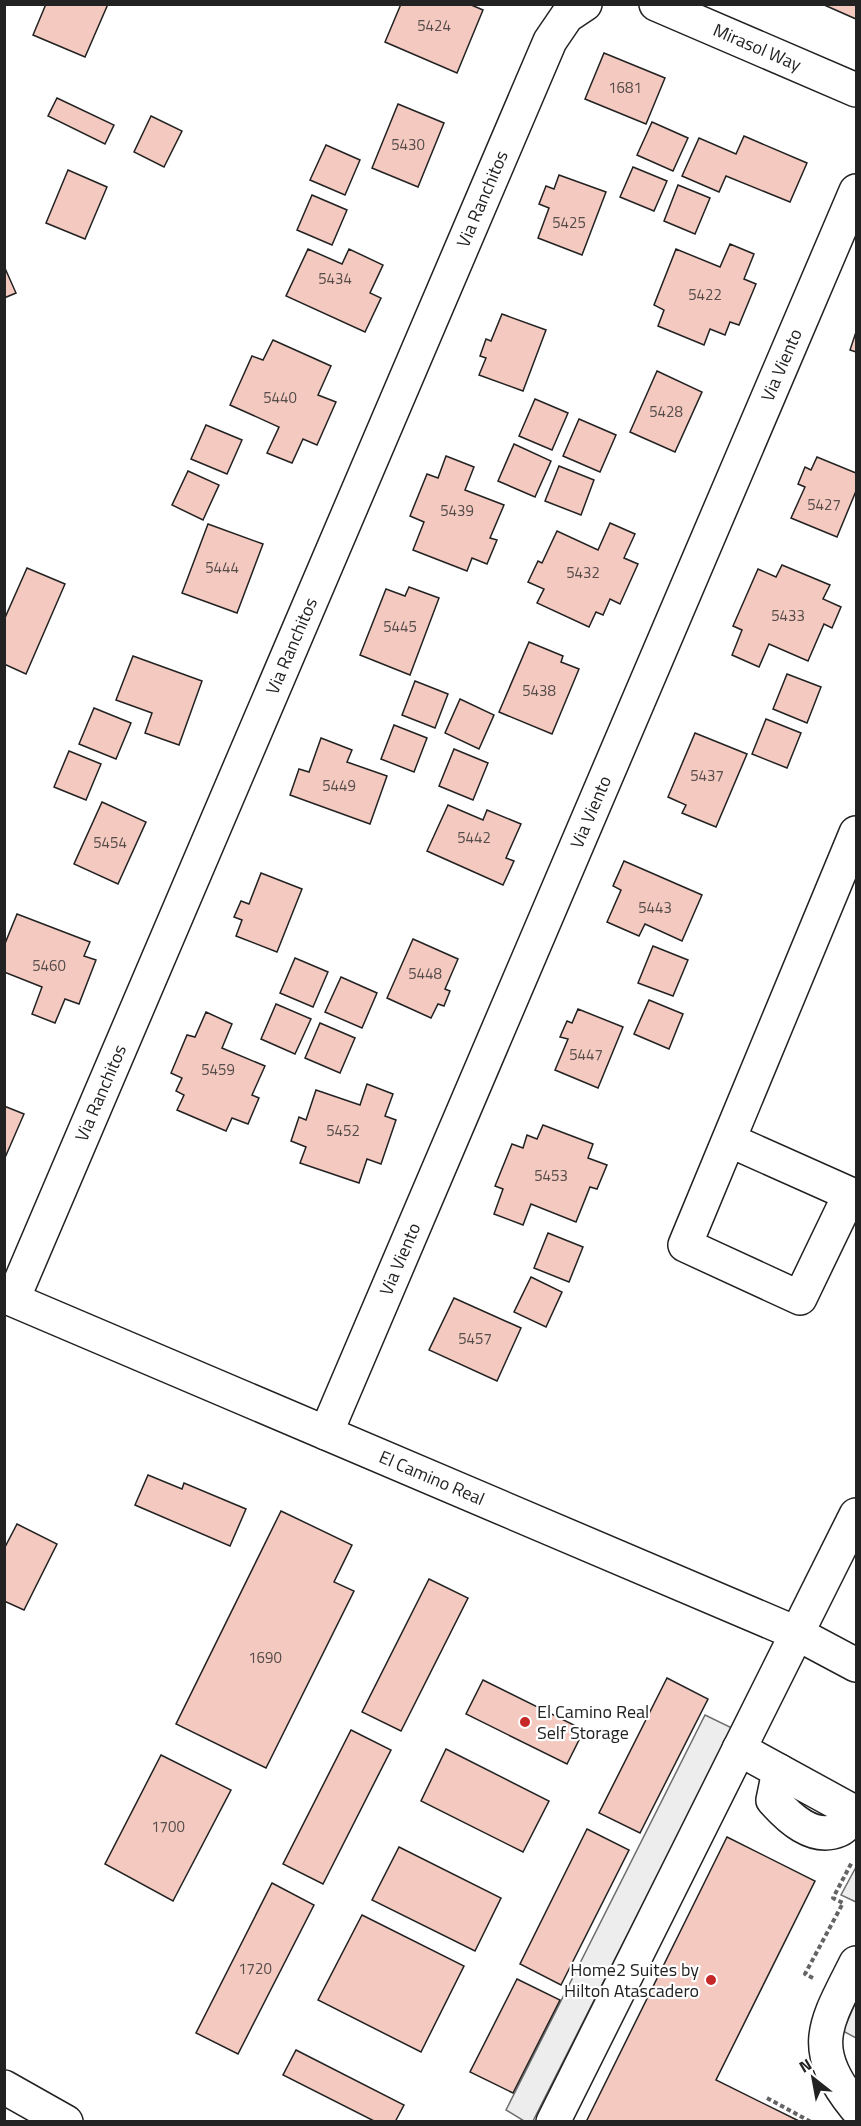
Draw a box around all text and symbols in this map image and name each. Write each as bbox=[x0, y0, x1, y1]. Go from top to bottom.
house number: 5424 bbox=[417, 14, 451, 37]
street label: Mirasol Way bbox=[709, 16, 806, 78]
house number: 1681 bbox=[608, 76, 642, 99]
house number: 5430 bbox=[391, 133, 425, 156]
street label: Via Ranchitos bbox=[449, 146, 515, 251]
house number: 5425 bbox=[552, 211, 586, 234]
house number: 5434 bbox=[318, 267, 352, 290]
house number: 5422 bbox=[688, 283, 722, 306]
street label: Via Viento bbox=[754, 325, 809, 405]
house number: 5440 bbox=[263, 386, 297, 409]
house number: 5428 bbox=[649, 400, 683, 423]
house number: 5427 bbox=[807, 493, 841, 516]
house number: 5439 bbox=[440, 499, 474, 522]
house number: 5444 bbox=[205, 556, 239, 579]
house number: 5432 bbox=[566, 561, 600, 584]
street label: Via Ranchitos bbox=[259, 593, 324, 698]
house number: 5433 bbox=[771, 604, 805, 627]
house number: 5445 bbox=[383, 615, 417, 638]
house number: 5438 bbox=[522, 679, 556, 702]
house number: 5437 bbox=[690, 764, 724, 787]
street label: Via Viento bbox=[563, 772, 618, 852]
house number: 5449 bbox=[322, 774, 356, 797]
house number: 5442 bbox=[457, 826, 491, 849]
house number: 5454 bbox=[93, 831, 127, 854]
house number: 5443 bbox=[638, 896, 672, 919]
house number: 5460 bbox=[32, 954, 66, 977]
house number: 5448 bbox=[408, 962, 442, 985]
street label: Via Ranchitos bbox=[68, 1040, 133, 1145]
house number: 5447 bbox=[569, 1043, 603, 1066]
house number: 5459 bbox=[201, 1058, 235, 1081]
house number: 5452 bbox=[326, 1119, 360, 1142]
house number: 5453 bbox=[534, 1164, 568, 1187]
street label: Via Viento bbox=[372, 1219, 427, 1299]
house number: 5457 bbox=[458, 1327, 492, 1350]
street label: El Camino Real bbox=[375, 1443, 489, 1512]
house number: 1690 bbox=[248, 1646, 282, 1669]
place label: El Camino Real Self Storage bbox=[537, 1698, 649, 1746]
marker: El Camino Real Self Storage bbox=[518, 1715, 532, 1729]
house number: 1700 bbox=[151, 1815, 185, 1838]
place label: Home2 Suites by Hilton Atascadero bbox=[564, 1956, 699, 2004]
house number: 1720 bbox=[238, 1957, 272, 1980]
marker: Home2 Suites by Hilton Atascadero bbox=[704, 1973, 718, 1987]
north arrow bbox=[783, 2048, 843, 2108]
text: N bbox=[794, 2052, 816, 2078]

